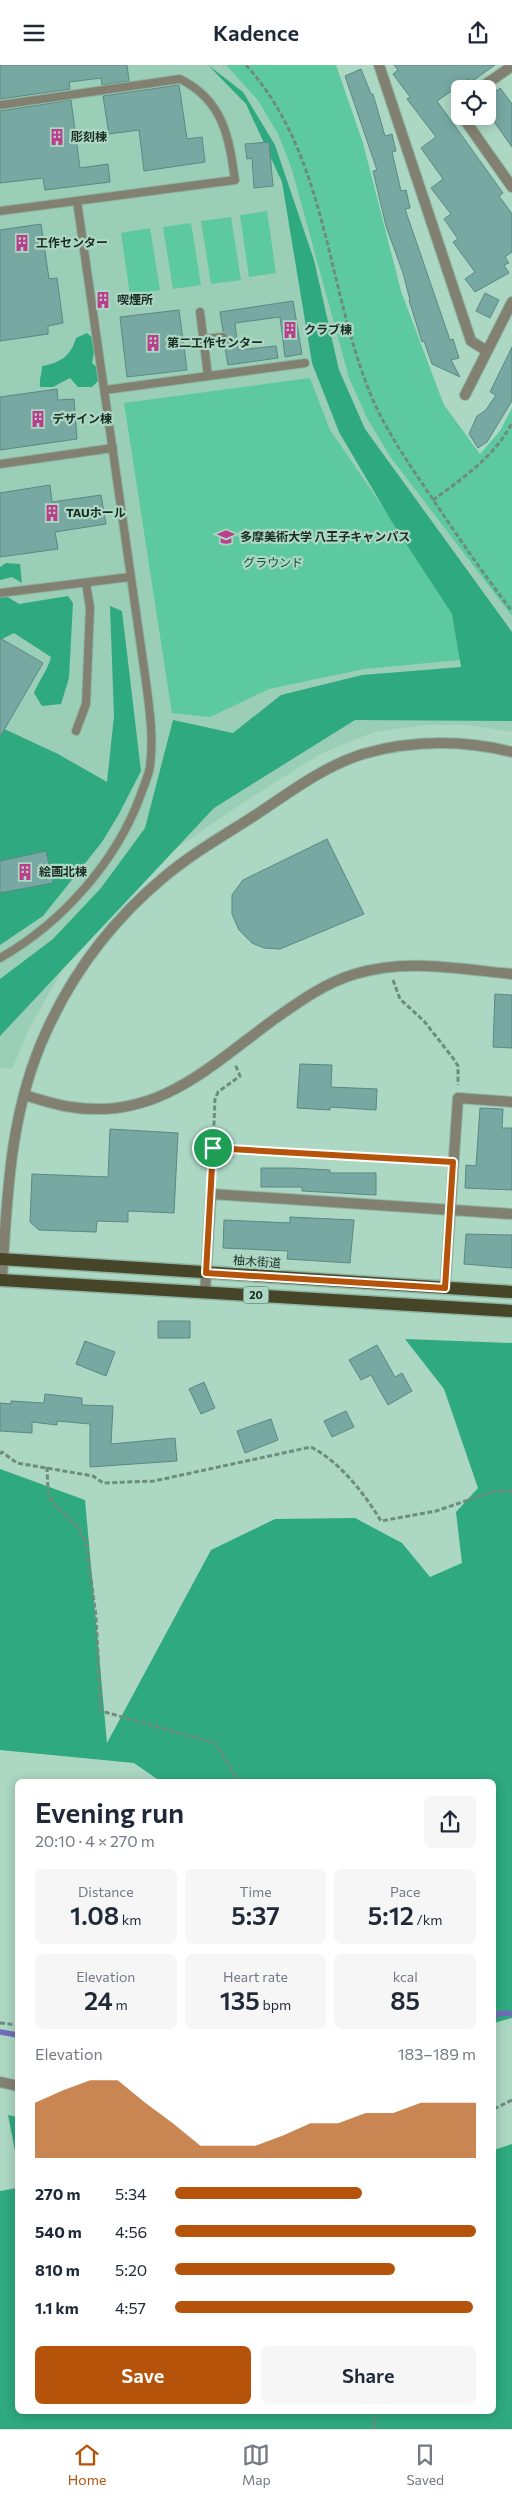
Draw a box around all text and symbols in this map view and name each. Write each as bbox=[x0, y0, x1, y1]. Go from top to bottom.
icon: menu bbox=[20, 19, 48, 47]
text: Kadence bbox=[213, 19, 299, 46]
icon: share bbox=[464, 19, 492, 47]
map controls bbox=[451, 80, 496, 125]
button: locate bbox=[451, 80, 496, 125]
building icon: 彫刻棟 bbox=[47, 127, 67, 147]
place label: 彫刻棟 bbox=[71, 129, 107, 143]
building icon: 工作センター bbox=[12, 233, 32, 253]
place label: 工作センター bbox=[36, 235, 108, 249]
building icon: 喫煙所 bbox=[93, 290, 113, 310]
place label: 喫煙所 bbox=[117, 292, 153, 306]
building icon: クラブ棟 bbox=[280, 320, 300, 340]
place label: クラブ棟 bbox=[304, 322, 352, 336]
building icon: 第二工作センター bbox=[143, 333, 163, 353]
place label: 第二工作センター bbox=[167, 335, 263, 349]
building icon: デザイン棟 bbox=[28, 409, 48, 429]
place label: デザイン棟 bbox=[52, 411, 112, 425]
building icon: TAUホール bbox=[42, 503, 62, 523]
place label: TAUホール bbox=[66, 505, 126, 519]
school or university icon: 多摩美術大学 八王子キャンパス bbox=[216, 527, 236, 547]
place label: 多摩美術大学 八王子キャンパス bbox=[240, 529, 410, 543]
park label: グラウンド bbox=[243, 555, 303, 569]
building icon: 絵画北棟 bbox=[15, 862, 35, 882]
place label: 絵画北棟 bbox=[39, 864, 87, 878]
pin bbox=[192, 1127, 234, 1169]
icon: arrive bbox=[199, 1134, 227, 1162]
street label: 柚木街道 bbox=[233, 1252, 282, 1270]
road number: 20 bbox=[244, 1287, 268, 1303]
text: Evening run bbox=[35, 1795, 184, 1829]
button: share bbox=[424, 1796, 476, 1848]
text: 20:10 · 4 × 270 m bbox=[35, 1831, 155, 1850]
text: Distance bbox=[78, 1883, 134, 1900]
text: Time bbox=[239, 1883, 272, 1900]
text: Pace bbox=[390, 1883, 420, 1900]
text: 1.08 bbox=[70, 1900, 119, 1930]
text: 5:37 bbox=[231, 1900, 280, 1930]
text: 5:12 bbox=[368, 1900, 414, 1930]
text: km bbox=[119, 1911, 142, 1928]
text: /km bbox=[414, 1911, 443, 1928]
text: Elevation bbox=[76, 1968, 135, 1985]
text: Heart rate bbox=[223, 1968, 288, 1985]
text: kcal bbox=[393, 1968, 418, 1985]
text: 24 bbox=[84, 1985, 113, 2015]
text: 135 bbox=[220, 1985, 260, 2015]
text: 85 bbox=[390, 1985, 420, 2015]
text: m bbox=[113, 1996, 128, 2013]
text: bpm bbox=[260, 1996, 291, 2013]
text: Elevation bbox=[35, 2044, 103, 2063]
text: 183–189 m bbox=[398, 2044, 476, 2063]
text: 270 m bbox=[35, 2184, 80, 2203]
text: 5:34 bbox=[115, 2184, 147, 2203]
text: 540 m bbox=[35, 2222, 82, 2241]
text: 4:56 bbox=[115, 2222, 147, 2241]
text: 810 m bbox=[35, 2260, 80, 2279]
text: 5:20 bbox=[115, 2260, 147, 2279]
text: 1.1 km bbox=[35, 2298, 79, 2317]
text: 4:57 bbox=[115, 2298, 146, 2317]
button: Save bbox=[35, 2346, 251, 2404]
button: Share bbox=[261, 2346, 476, 2404]
tab: Home bbox=[68, 2441, 106, 2488]
tab: Map bbox=[242, 2441, 271, 2488]
tab: Saved bbox=[406, 2441, 444, 2488]

